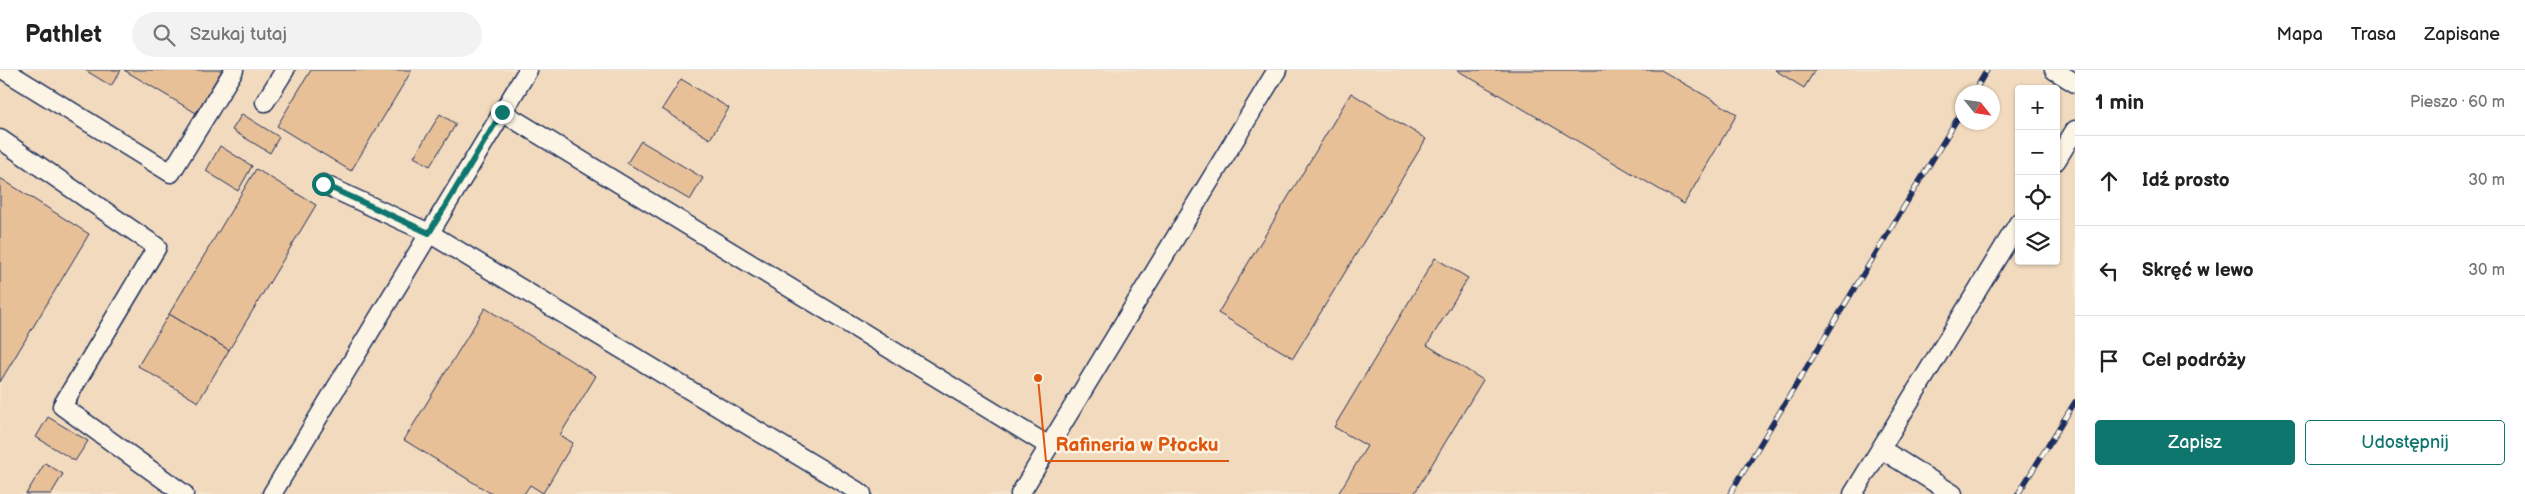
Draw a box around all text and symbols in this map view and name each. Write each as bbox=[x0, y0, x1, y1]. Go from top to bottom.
search box bbox=[132, 12, 482, 57]
text: Pathlet bbox=[25, 20, 102, 49]
icon: search bbox=[150, 21, 178, 49]
text: Szukaj tutaj bbox=[190, 23, 287, 46]
text: Mapa bbox=[2276, 24, 2323, 45]
text: Trasa bbox=[2351, 24, 2396, 45]
text: Zapisane bbox=[2424, 24, 2500, 45]
north arrow bbox=[1955, 85, 2000, 130]
map controls bbox=[2015, 85, 2060, 265]
button: + bbox=[2015, 85, 2060, 130]
text: 1 min bbox=[2095, 90, 2144, 115]
text: Pieszo · 60 m bbox=[2410, 93, 2505, 112]
route end bbox=[491, 101, 514, 124]
button: − bbox=[2015, 130, 2060, 175]
icon: ahead bbox=[2095, 167, 2123, 195]
text: Idź prosto bbox=[2142, 169, 2230, 192]
text: 30 m bbox=[2468, 171, 2505, 190]
route start bbox=[312, 173, 335, 196]
button: locate bbox=[2015, 175, 2060, 220]
button: layers bbox=[2015, 220, 2060, 265]
icon: left bbox=[2095, 257, 2123, 285]
text: Skręć w lewo bbox=[2142, 259, 2254, 282]
text: 30 m bbox=[2468, 261, 2505, 280]
icon: arrive bbox=[2095, 347, 2123, 375]
text: Cel podróży bbox=[2142, 349, 2246, 372]
button: Zapisz bbox=[2095, 420, 2295, 465]
button: Udostępnij bbox=[2305, 420, 2505, 465]
callout: Rafineria w Płocku bbox=[1046, 427, 1229, 461]
text: Rafineria w Płocku bbox=[1056, 434, 1218, 457]

